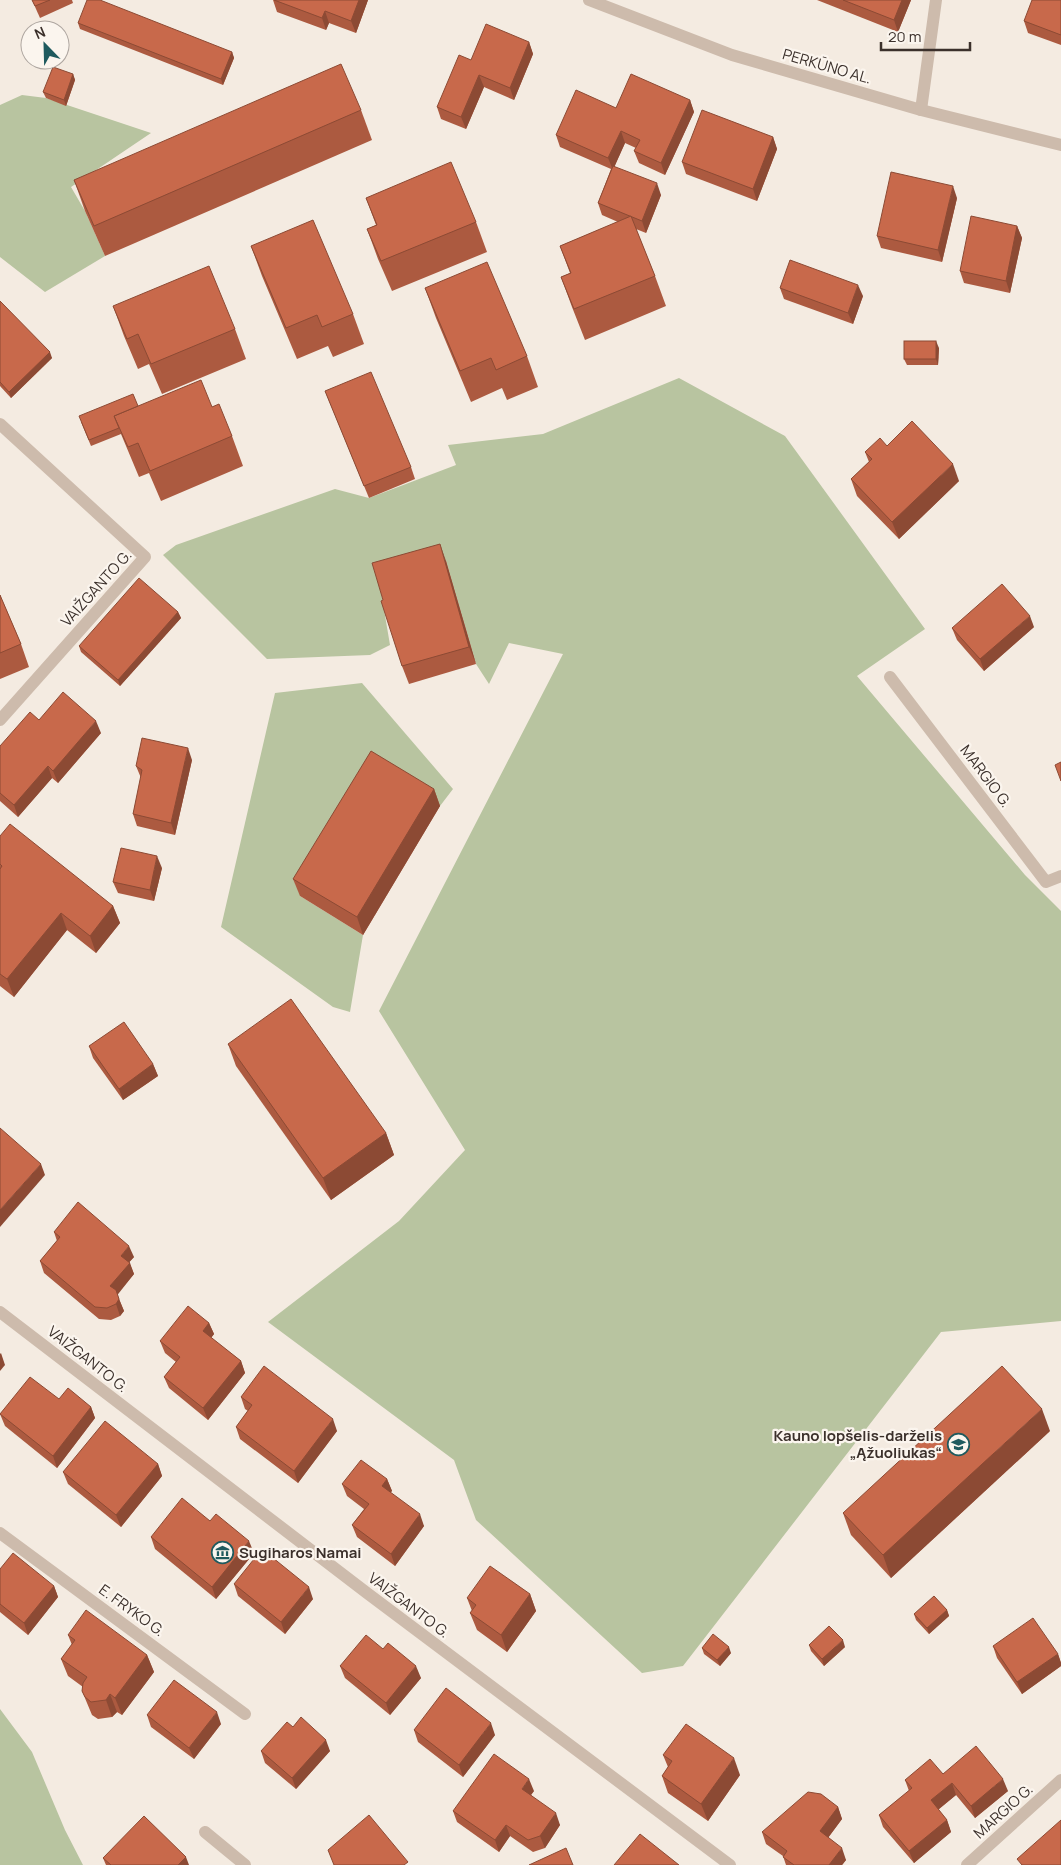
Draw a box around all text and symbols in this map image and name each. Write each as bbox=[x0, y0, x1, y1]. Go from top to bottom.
north arrow bbox=[20, 20, 70, 70]
scale bar bbox=[881, 20, 970, 52]
text: N bbox=[31, 22, 48, 43]
text: 20 m bbox=[888, 26, 921, 47]
street label: PERKŪNO AL. bbox=[780, 43, 874, 89]
street label: VAIŽGANTO G. bbox=[56, 545, 136, 631]
street label: MARGIO G. bbox=[956, 740, 1016, 812]
street label: VAIŽGANTO G. bbox=[43, 1321, 133, 1397]
place label: Kauno lopšelis-darželis „Ąžuoliukas“ bbox=[773, 1425, 942, 1463]
school or university icon: Kauno lopšelis-darželis „Ąžuoliukas“ bbox=[946, 1432, 970, 1456]
museum icon: Sugiharos Namai bbox=[211, 1540, 235, 1564]
place label: Sugiharos Namai bbox=[239, 1542, 362, 1563]
street label: VAIŽGANTO G. bbox=[364, 1568, 454, 1642]
street label: E. FRYKO G. bbox=[95, 1579, 169, 1641]
street label: MARGIO G. bbox=[969, 1779, 1037, 1843]

